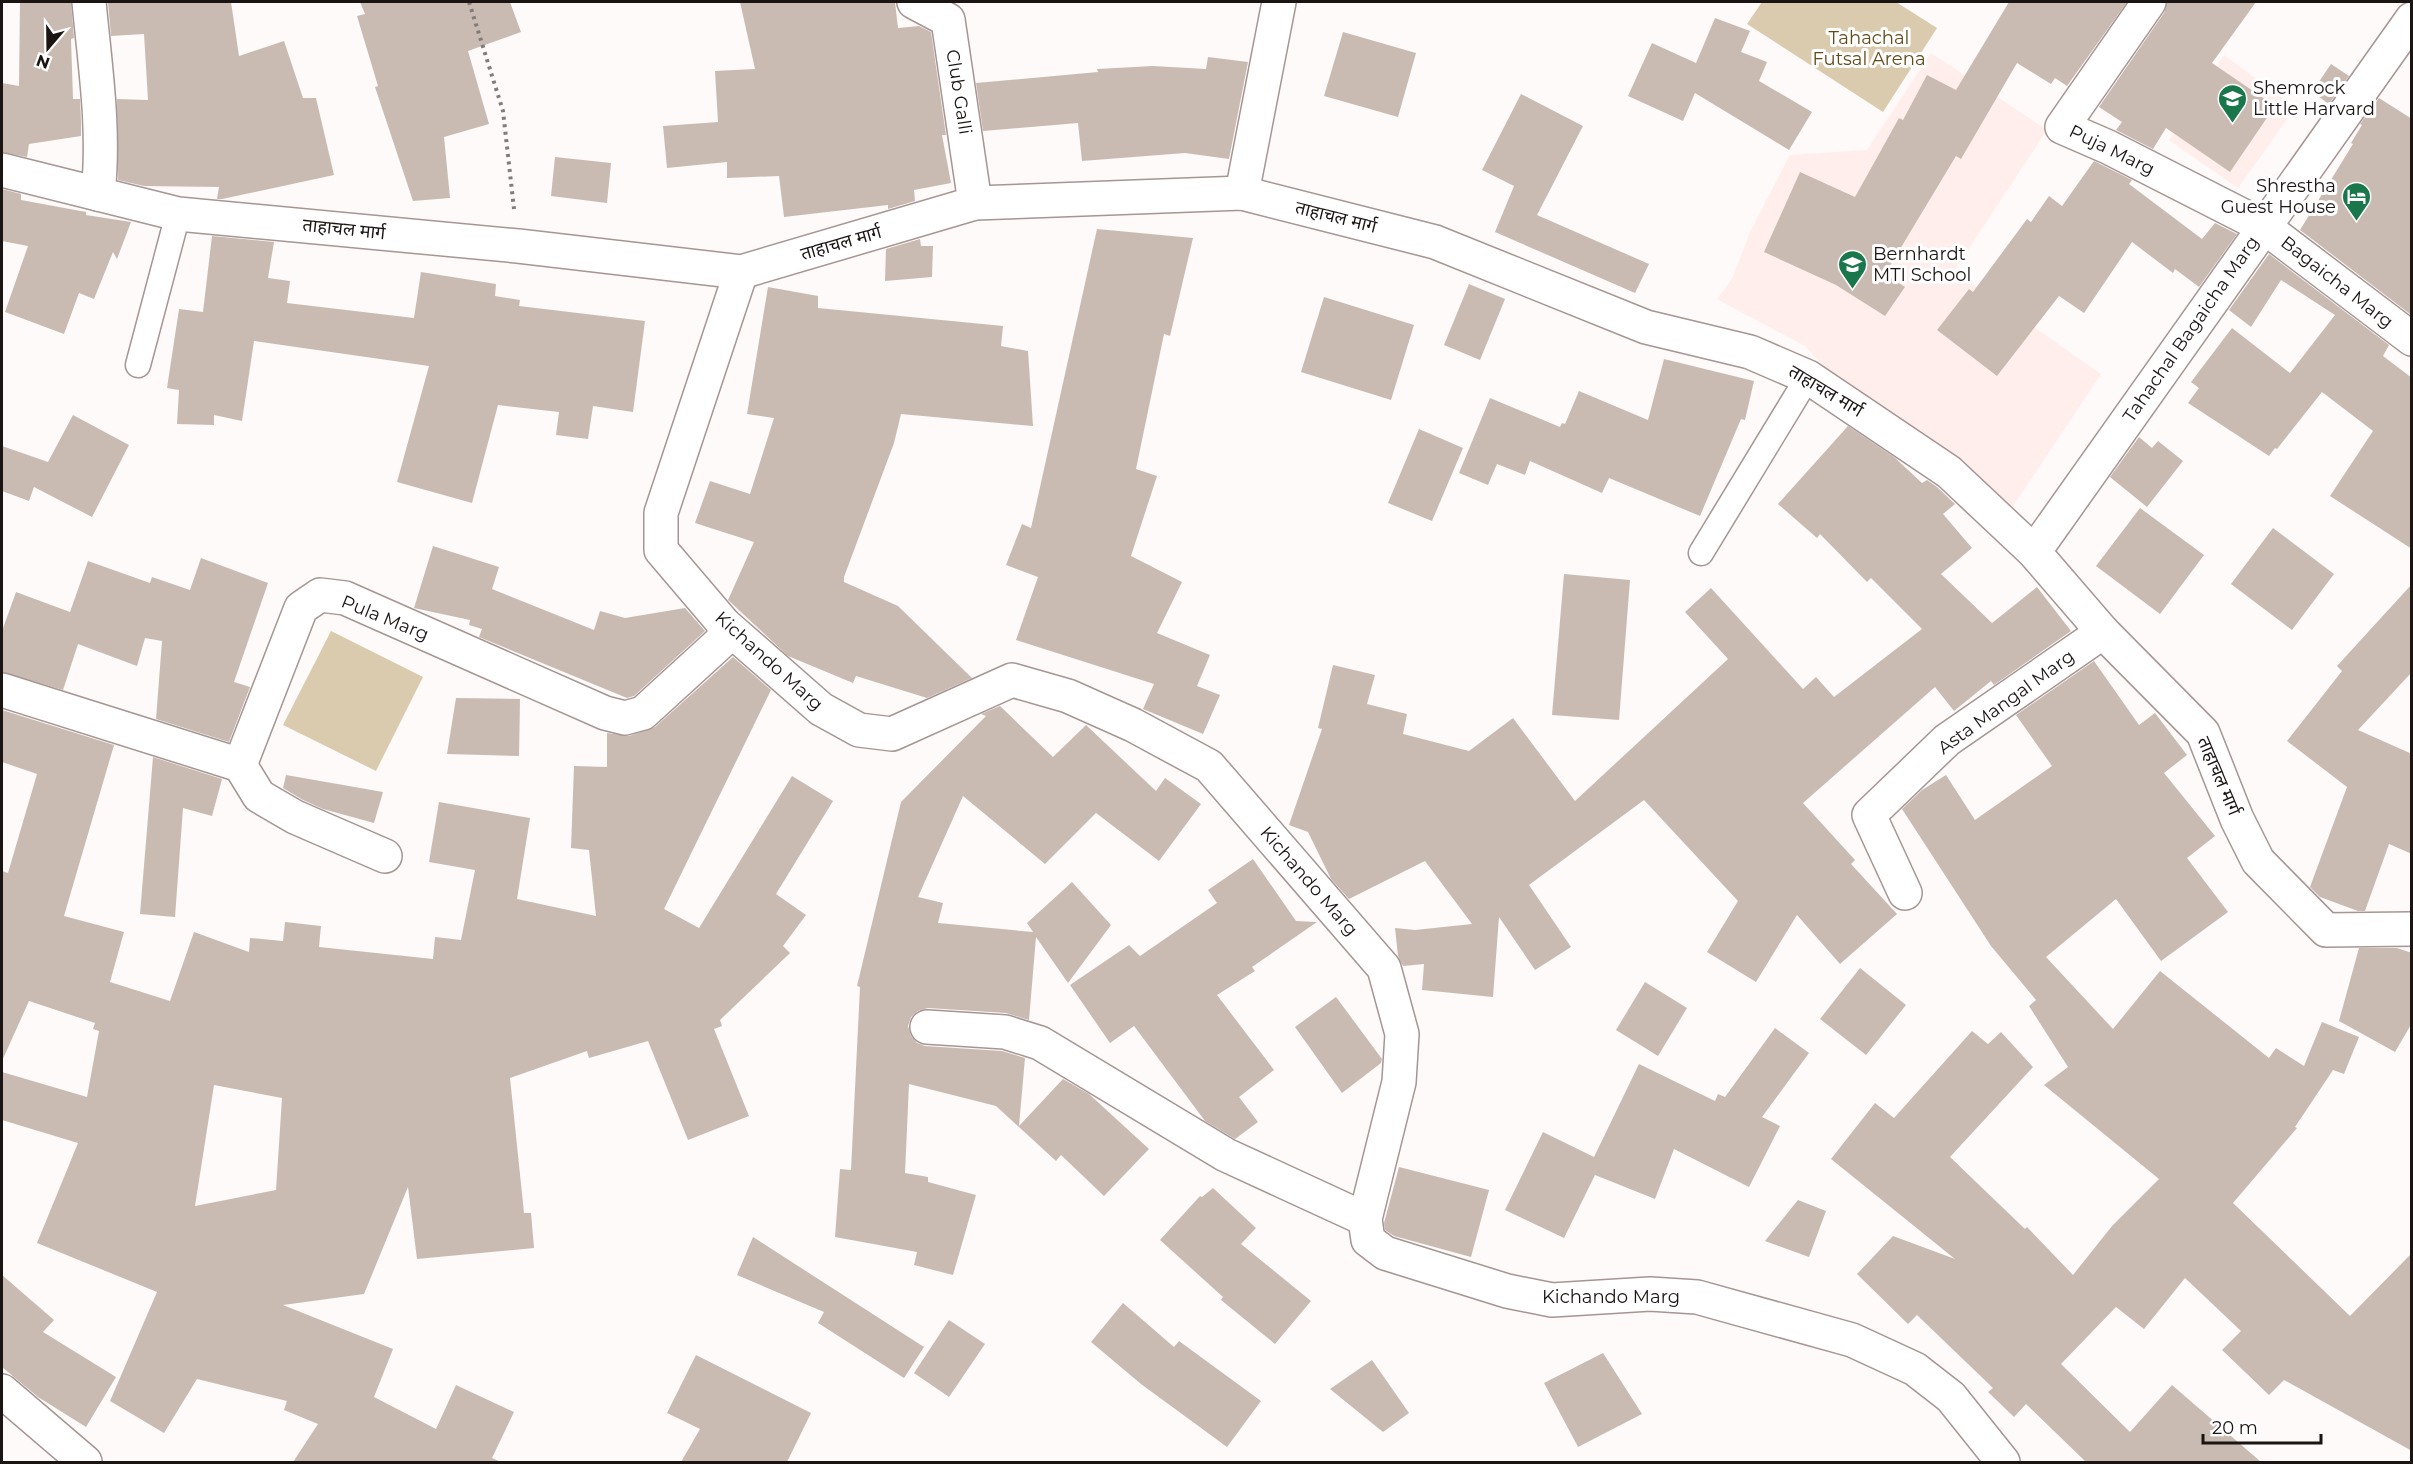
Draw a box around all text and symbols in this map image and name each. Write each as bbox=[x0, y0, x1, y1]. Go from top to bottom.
north arrow bbox=[18, 18, 78, 78]
park label: Tahachal Futsal Arena bbox=[1813, 27, 1926, 70]
street label: Club Galli bbox=[941, 48, 977, 136]
text: N bbox=[34, 50, 52, 73]
place label: Shemrock Little Harvard bbox=[2253, 77, 2375, 120]
school or university icon: Shemrock Little Harvard bbox=[2216, 82, 2248, 124]
street label: Puja Marg bbox=[2066, 120, 2158, 180]
place label: Shrestha Guest House bbox=[2221, 175, 2336, 218]
hotel icon: Shrestha Guest House bbox=[2341, 180, 2373, 222]
street label: ताहाचल मार्ग bbox=[1293, 196, 1380, 238]
street label: ताहाचल मार्ग bbox=[302, 214, 387, 244]
street label: ताहाचल मार्ग bbox=[798, 221, 885, 265]
street label: Bagaicha Marg bbox=[2276, 231, 2398, 333]
street label: Tahachal Bagaicha Marg bbox=[2118, 232, 2264, 426]
place label: Bernhardt MTI School bbox=[1873, 243, 1971, 286]
school or university icon: Bernhardt MTI School bbox=[1836, 248, 1868, 290]
street label: ताहाचल मार्ग bbox=[1785, 360, 1868, 422]
street label: Pula Marg bbox=[338, 591, 432, 645]
street label: Kichando Marg bbox=[710, 607, 828, 715]
street label: Asta Mangal Marg bbox=[1933, 645, 2079, 759]
street label: ताहाचल मार्ग bbox=[2193, 733, 2246, 819]
street label: Kichando Marg bbox=[1255, 822, 1363, 940]
street label: Kichando Marg bbox=[1542, 1286, 1680, 1308]
scale bar bbox=[2203, 1407, 2322, 1445]
text: 20 m bbox=[2212, 1417, 2258, 1439]

